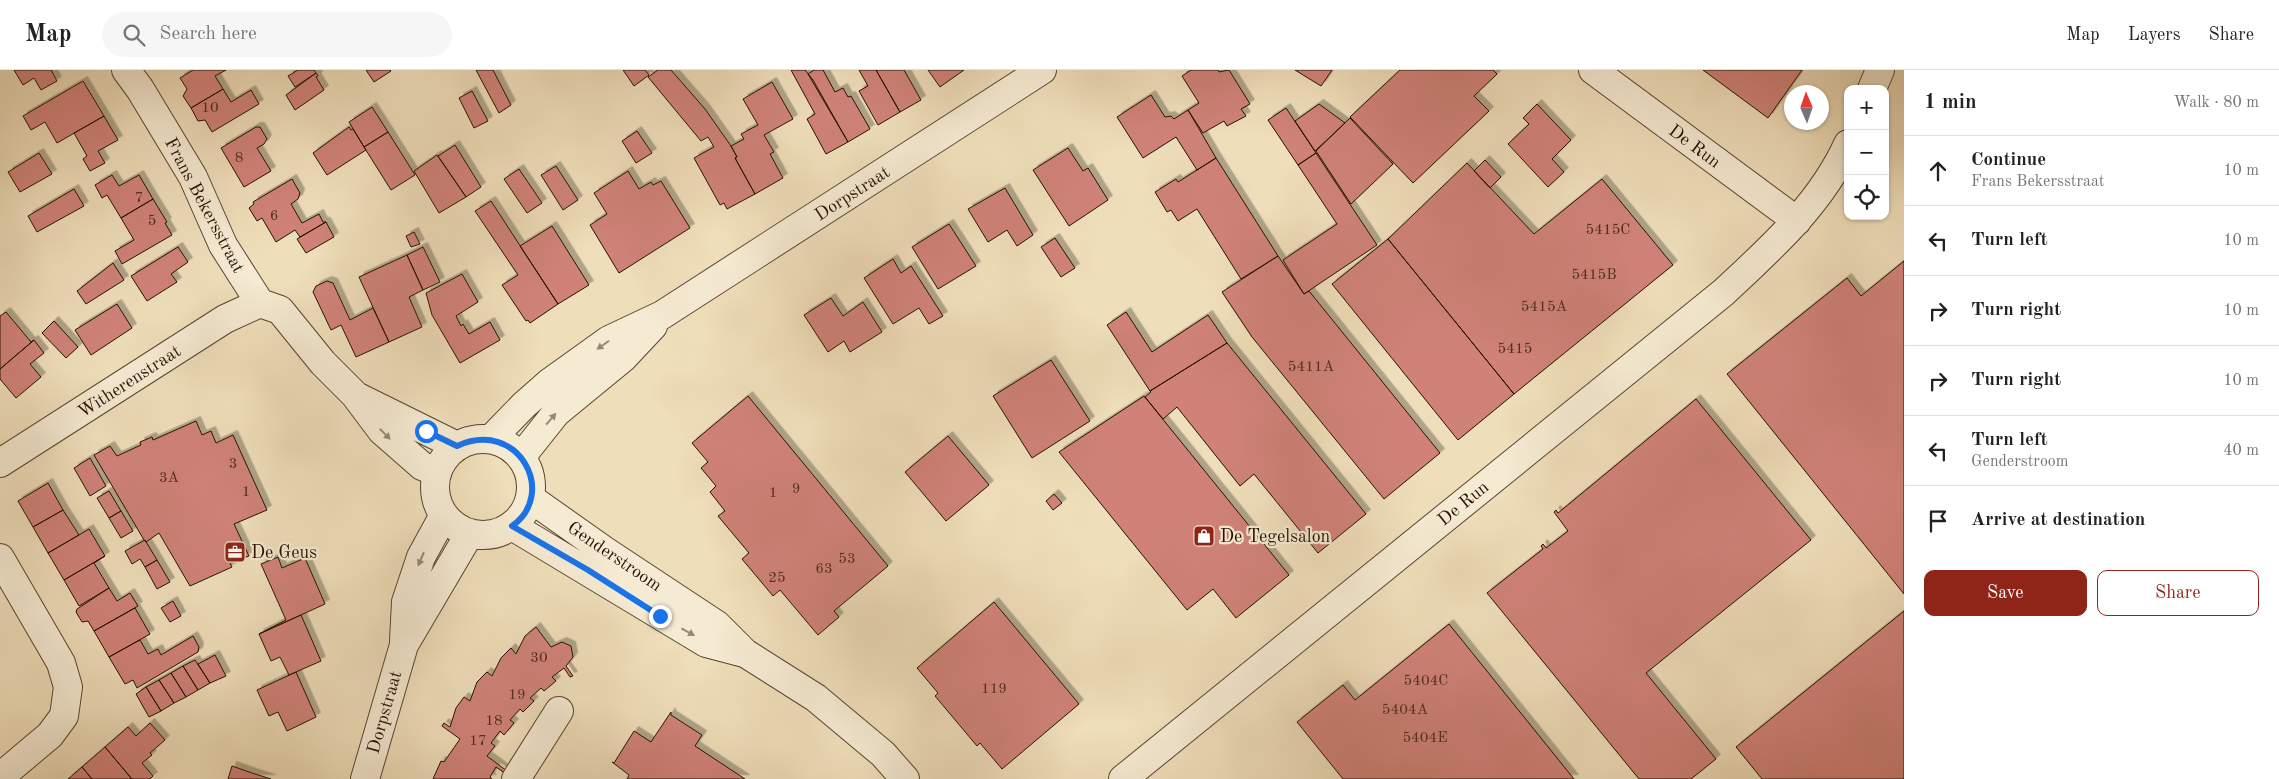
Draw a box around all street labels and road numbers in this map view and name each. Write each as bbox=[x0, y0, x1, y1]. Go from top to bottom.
street label: De Run bbox=[1665, 122, 1724, 172]
street label: Frans Bekersstraat bbox=[161, 135, 247, 276]
street label: Dorpstraat bbox=[812, 163, 893, 225]
street label: Witherenstraat bbox=[75, 342, 184, 422]
street label: De Run bbox=[1435, 478, 1493, 530]
street label: Genderstroom bbox=[564, 519, 665, 595]
street label: Dorpstraat bbox=[365, 669, 405, 756]

